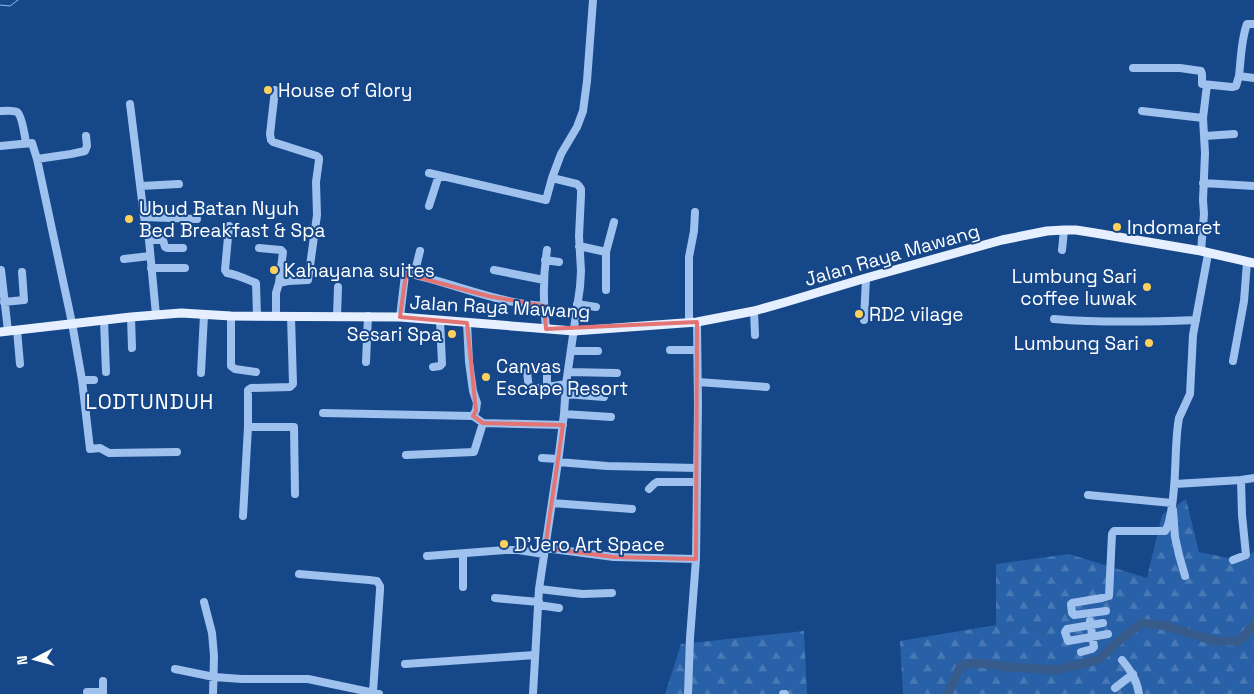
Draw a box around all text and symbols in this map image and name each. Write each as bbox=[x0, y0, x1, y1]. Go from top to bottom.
place label: House of Glory bbox=[278, 78, 412, 103]
marker: House of Glory bbox=[262, 84, 274, 96]
place label: Ubud Batan Nyuh Bed Breakfast & Spa bbox=[139, 196, 325, 243]
marker: Ubud Batan Nyuh Bed Breakfast & Spa bbox=[123, 213, 135, 225]
place label: Indomaret bbox=[1127, 215, 1221, 240]
street label: Jalan Raya Mawang bbox=[802, 218, 982, 292]
marker: Indomaret bbox=[1111, 221, 1123, 233]
place label: Kahayana suites bbox=[284, 258, 435, 283]
marker: Kahayana suites bbox=[268, 264, 280, 276]
place label: Lumbung Sari coffee luwak bbox=[1012, 264, 1137, 311]
marker: Lumbung Sari coffee luwak bbox=[1141, 281, 1153, 293]
street label: Jalan Raya Mawang bbox=[409, 290, 591, 324]
place label: RD2 vilage bbox=[869, 302, 964, 327]
marker: RD2 vilage bbox=[853, 308, 865, 320]
place label: Sesari Spa bbox=[347, 322, 442, 347]
marker: Sesari Spa bbox=[446, 328, 458, 340]
place label: Lumbung Sari bbox=[1014, 331, 1139, 356]
marker: Lumbung Sari bbox=[1143, 337, 1155, 349]
place label: Canvas Escape Resort bbox=[496, 354, 628, 401]
marker: Canvas Escape Resort bbox=[480, 371, 492, 383]
district label: LODTUNDUH bbox=[86, 388, 214, 415]
place label: D'Jero Art Space bbox=[514, 532, 665, 557]
marker: D'Jero Art Space bbox=[498, 538, 510, 550]
north arrow bbox=[10, 634, 60, 684]
text: N bbox=[13, 655, 32, 666]

